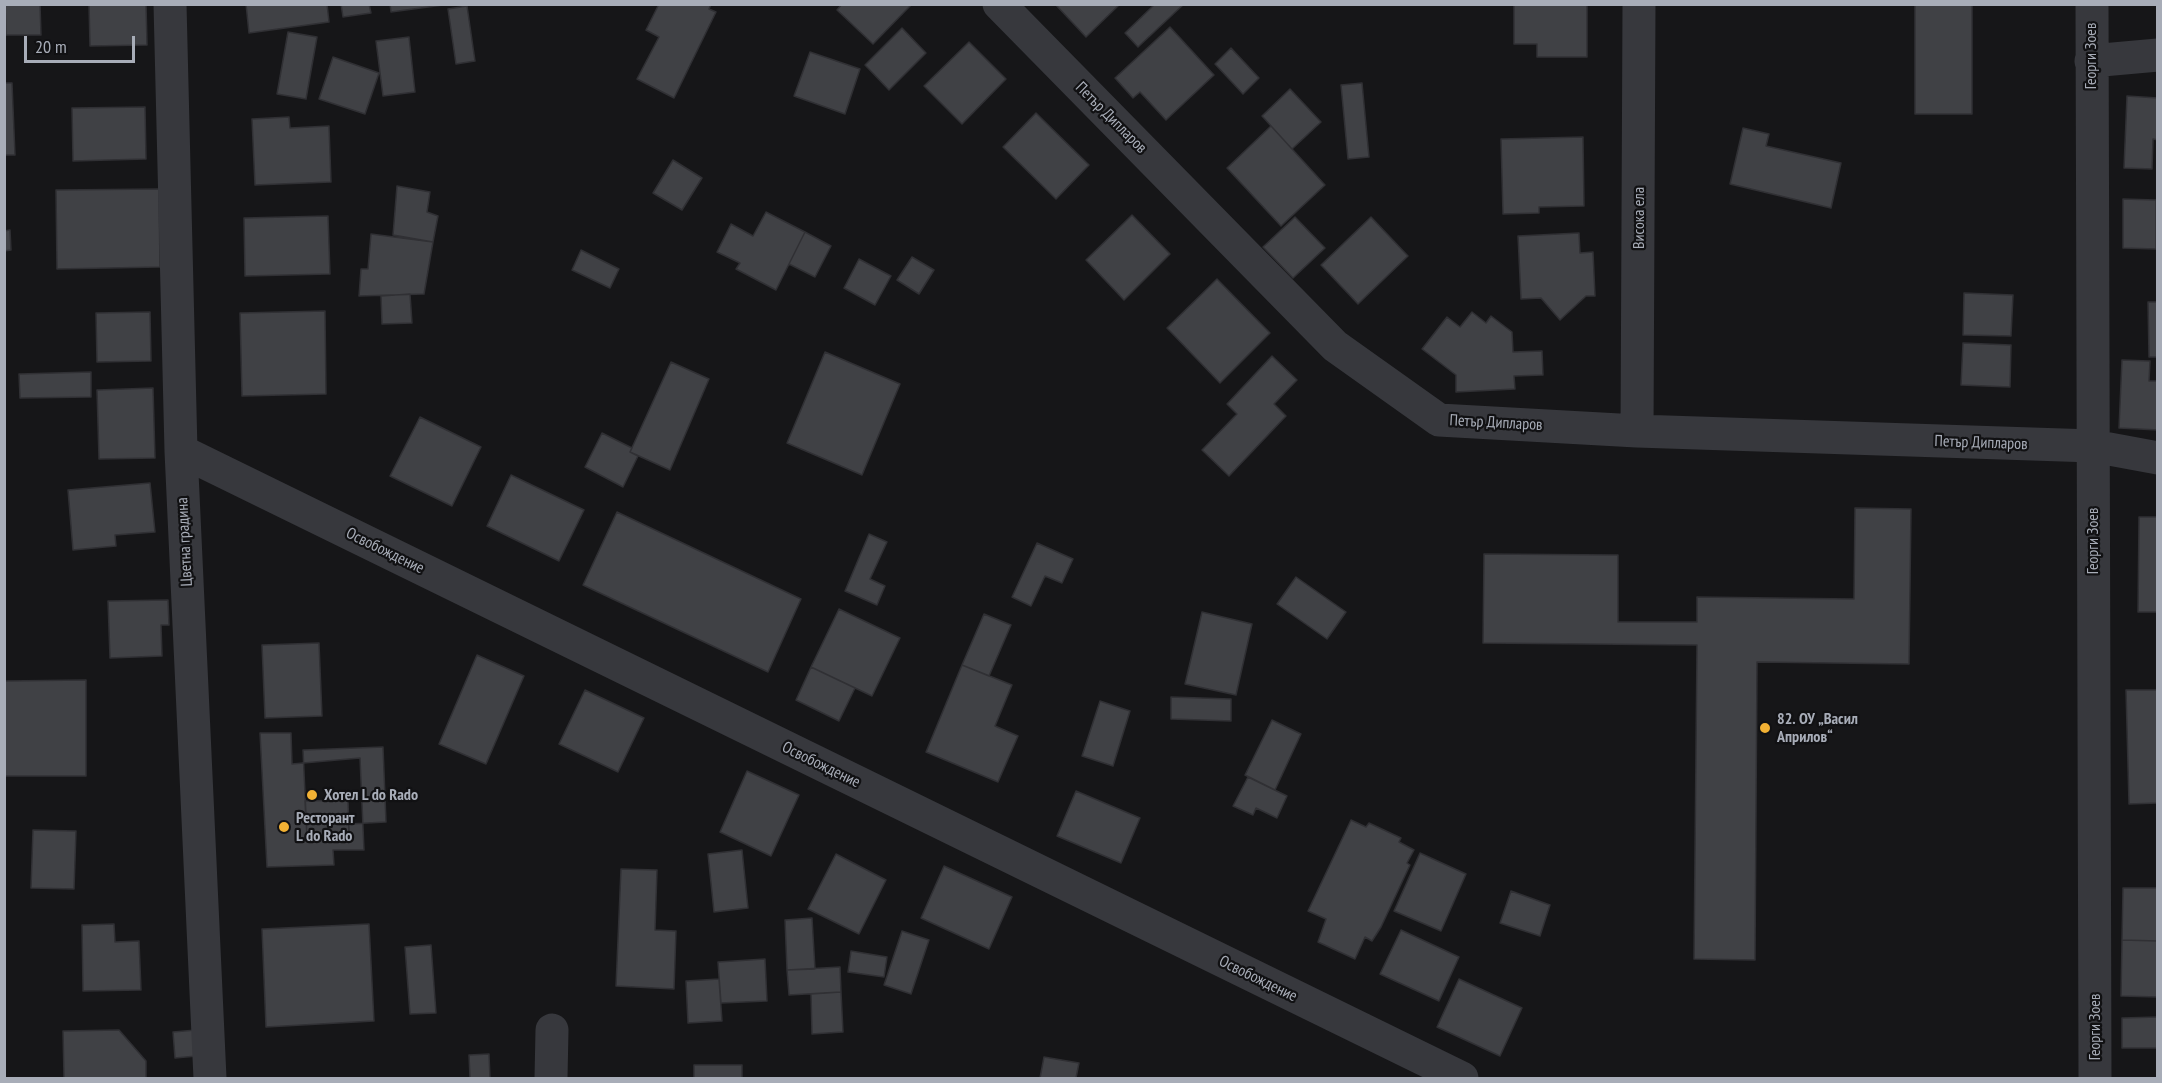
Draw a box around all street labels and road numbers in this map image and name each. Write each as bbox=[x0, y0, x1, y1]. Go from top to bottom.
street label: Георги Зоев bbox=[2081, 23, 2101, 89]
street label: Петър Дипларов bbox=[1071, 78, 1151, 158]
street label: Висока ела bbox=[1629, 187, 1649, 249]
street label: Петър Дипларов bbox=[1449, 411, 1543, 435]
street label: Петър Дипларов bbox=[1934, 432, 2028, 454]
street label: Цветна градина bbox=[173, 497, 197, 587]
street label: Георги Зоев bbox=[2083, 508, 2103, 574]
street label: Освобождение bbox=[343, 524, 427, 578]
street label: Освобождение bbox=[779, 738, 863, 792]
street label: Освобождение bbox=[1216, 952, 1300, 1006]
street label: Георги Зоев bbox=[2085, 994, 2105, 1060]

